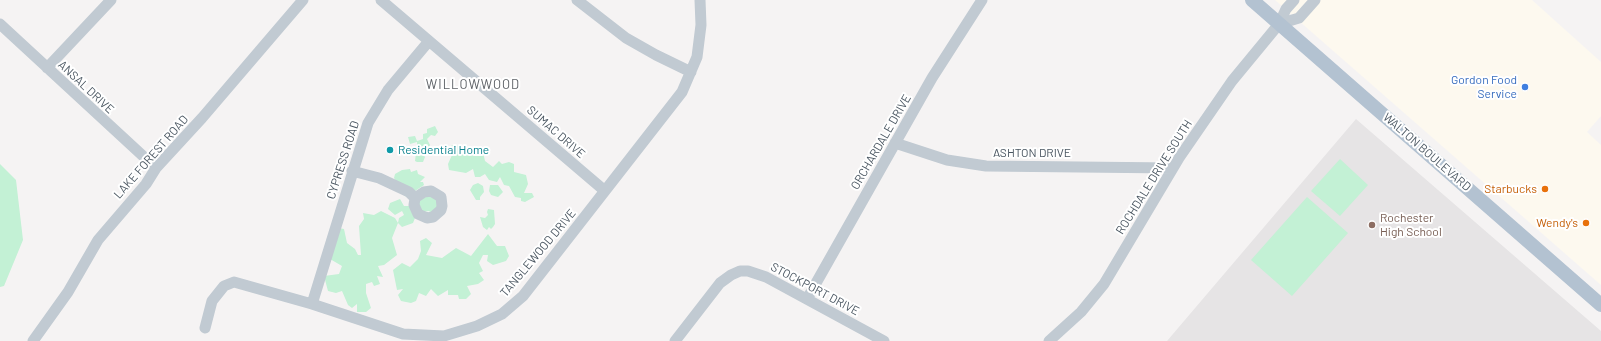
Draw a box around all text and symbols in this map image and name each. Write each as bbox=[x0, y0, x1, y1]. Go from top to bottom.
street label: ANSAL DRIVE bbox=[55, 58, 117, 116]
place label: Gordon Food Service bbox=[1451, 73, 1517, 101]
district label: WILLOWWOOD bbox=[426, 77, 520, 93]
marker: Gordon Food Service bbox=[1520, 82, 1530, 92]
street label: ORCHARDALE DRIVE bbox=[848, 92, 914, 192]
street label: SUMAC DRIVE bbox=[524, 103, 588, 161]
street label: WALTON BOULEVARD bbox=[1380, 110, 1474, 194]
street label: LAKE FOREST ROAD bbox=[111, 112, 191, 202]
street label: ROCHDALE DRIVE SOUTH bbox=[1113, 117, 1195, 237]
street label: CYPRESS ROAD bbox=[324, 119, 362, 201]
place label: Residential Home bbox=[398, 143, 489, 157]
marker: Residential Home bbox=[385, 145, 395, 155]
street label: ASHTON DRIVE bbox=[993, 146, 1071, 160]
place label: Starbucks bbox=[1484, 182, 1537, 196]
marker: Starbucks bbox=[1540, 184, 1550, 194]
street label: TANGLEWOOD DRIVE bbox=[497, 206, 579, 300]
place label: Rochester High School bbox=[1380, 211, 1442, 239]
place label: Wendy's bbox=[1536, 216, 1578, 230]
marker: Wendy's bbox=[1581, 218, 1591, 228]
marker: Rochester High School bbox=[1367, 220, 1377, 230]
street label: STOCKPORT DRIVE bbox=[768, 260, 862, 318]

